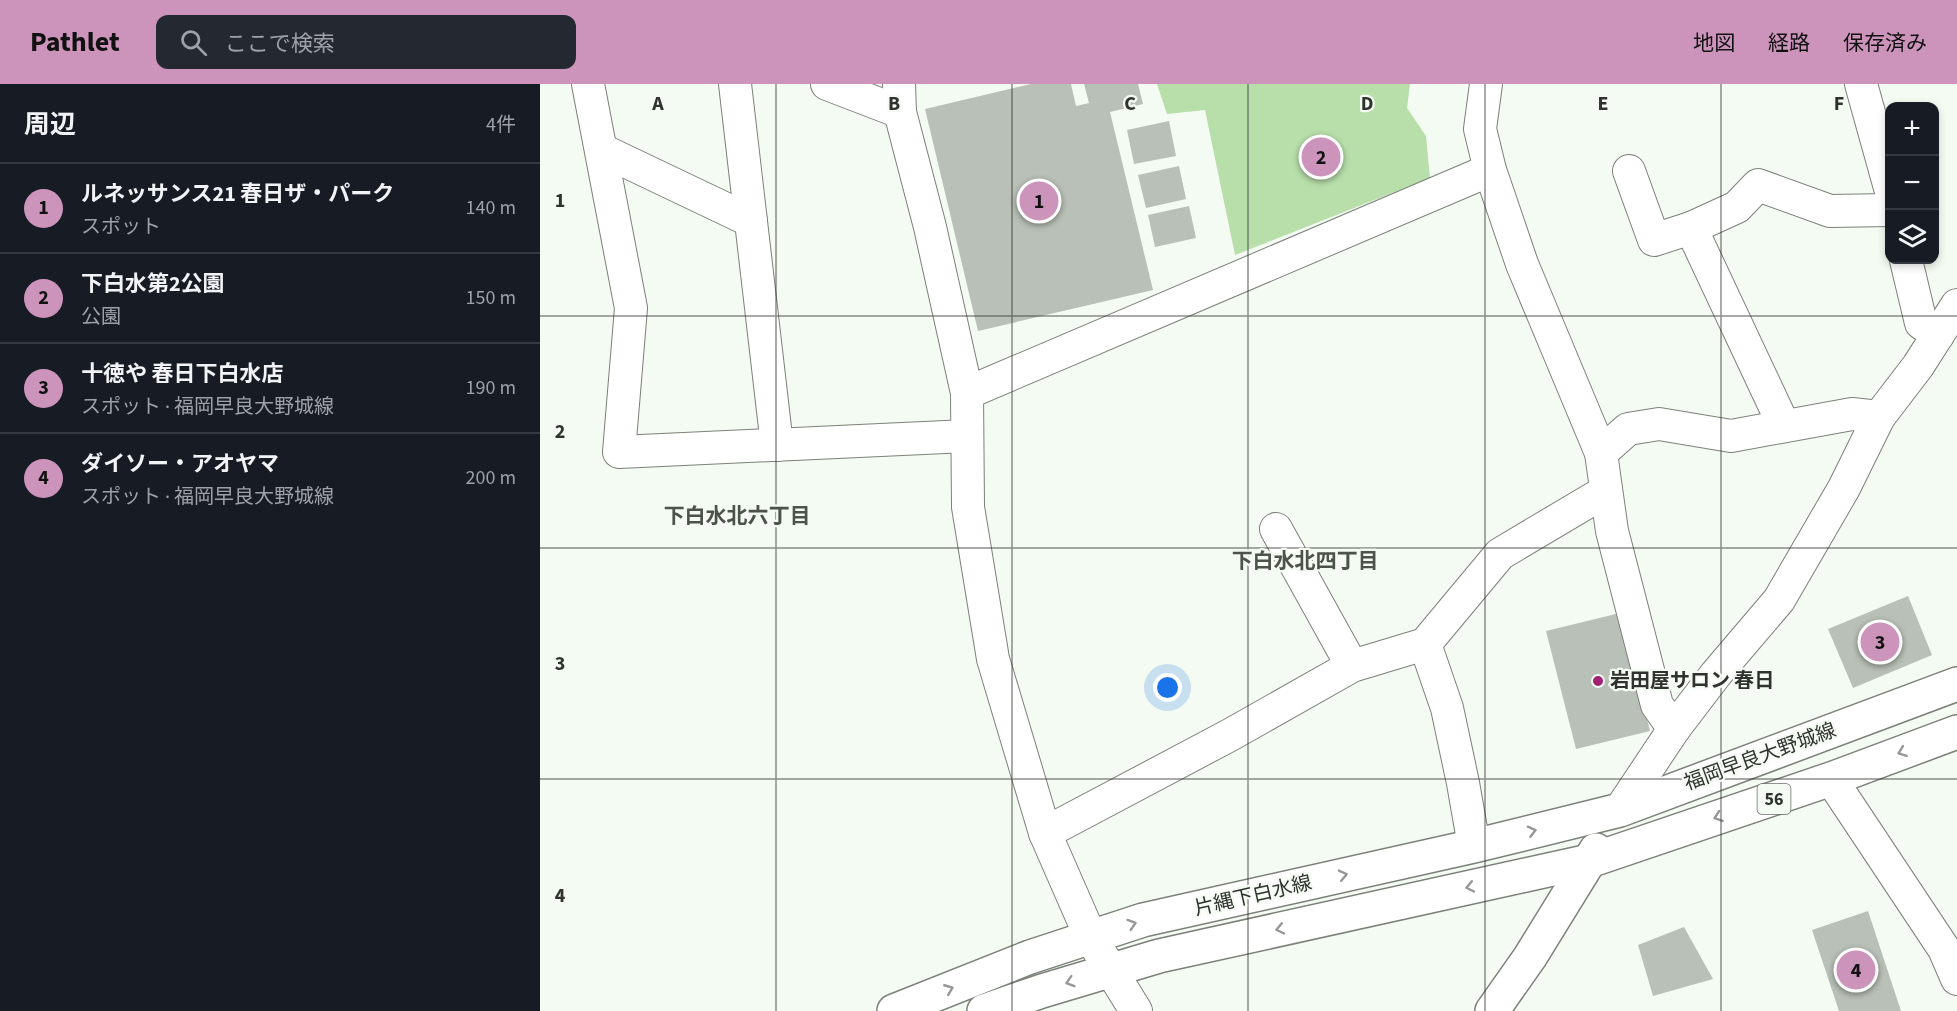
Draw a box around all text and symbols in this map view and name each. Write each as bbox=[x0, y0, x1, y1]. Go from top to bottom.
search box bbox=[156, 15, 576, 69]
text: Pathlet bbox=[30, 22, 120, 62]
icon: search bbox=[177, 26, 210, 59]
text: ここで検索 bbox=[225, 28, 335, 60]
text: 地図 bbox=[1693, 28, 1735, 58]
text: 経路 bbox=[1768, 28, 1810, 58]
text: 保存済み bbox=[1843, 28, 1927, 58]
text: A bbox=[651, 90, 664, 118]
text: B bbox=[888, 90, 900, 118]
text: C bbox=[1124, 90, 1136, 118]
text: D bbox=[1361, 90, 1373, 118]
text: E bbox=[1598, 90, 1608, 118]
text: F bbox=[1834, 90, 1844, 118]
map controls bbox=[1885, 102, 1939, 264]
button: + bbox=[1885, 102, 1939, 156]
text: 周辺 bbox=[24, 106, 76, 143]
text: 4件 bbox=[486, 111, 516, 139]
pin: 2 bbox=[1302, 134, 1340, 180]
button: − bbox=[1885, 156, 1939, 210]
text: ルネッサンス21 春日ザ・パーク bbox=[81, 178, 394, 210]
pin: 1 bbox=[1020, 178, 1058, 224]
text: 1 bbox=[555, 187, 565, 215]
text: 1 bbox=[38, 194, 49, 222]
text: 140 m bbox=[466, 194, 516, 222]
button: layers bbox=[1885, 210, 1939, 264]
text: スポット bbox=[81, 213, 161, 241]
text: 下白水第2公園 bbox=[81, 268, 225, 300]
text: 2 bbox=[38, 284, 49, 312]
text: 150 m bbox=[466, 284, 516, 312]
text: 公園 bbox=[81, 303, 121, 331]
text: 十徳や 春日下白水店 bbox=[81, 358, 283, 390]
text: 3 bbox=[38, 374, 49, 402]
text: 190 m bbox=[466, 374, 516, 402]
text: スポット · 福岡早良大野城線 bbox=[81, 393, 334, 421]
text: 2 bbox=[555, 418, 565, 446]
text: ダイソー・アオヤマ bbox=[81, 448, 279, 480]
text: 4 bbox=[38, 464, 49, 492]
text: 200 m bbox=[466, 464, 516, 492]
text: スポット · 福岡早良大野城線 bbox=[81, 483, 334, 511]
district label: 下白水北六丁目 bbox=[664, 501, 811, 531]
district label: 下白水北四丁目 bbox=[1232, 546, 1379, 576]
pin: 3 bbox=[1860, 620, 1900, 664]
text: 3 bbox=[555, 650, 565, 678]
place label: 岩田屋サロン 春日 bbox=[1610, 667, 1774, 695]
your location bbox=[1153, 673, 1182, 702]
marker: 岩田屋サロン 春日 bbox=[1591, 674, 1605, 688]
street label: 福岡早良大野城線 bbox=[1680, 716, 1840, 798]
one-way arrow bbox=[1897, 745, 1908, 758]
road number: 56 bbox=[1758, 784, 1790, 814]
one-way arrow bbox=[1713, 810, 1724, 823]
one-way arrow bbox=[1527, 826, 1537, 839]
street label: 片縄下白水線 bbox=[1191, 869, 1315, 923]
one-way arrow bbox=[1337, 870, 1347, 883]
one-way arrow bbox=[1465, 880, 1475, 893]
text: 4 bbox=[555, 882, 566, 910]
one-way arrow bbox=[1126, 919, 1137, 931]
one-way arrow bbox=[1275, 922, 1285, 935]
pin: 4 bbox=[1836, 948, 1876, 992]
one-way arrow bbox=[1065, 975, 1076, 987]
one-way arrow bbox=[942, 984, 953, 996]

